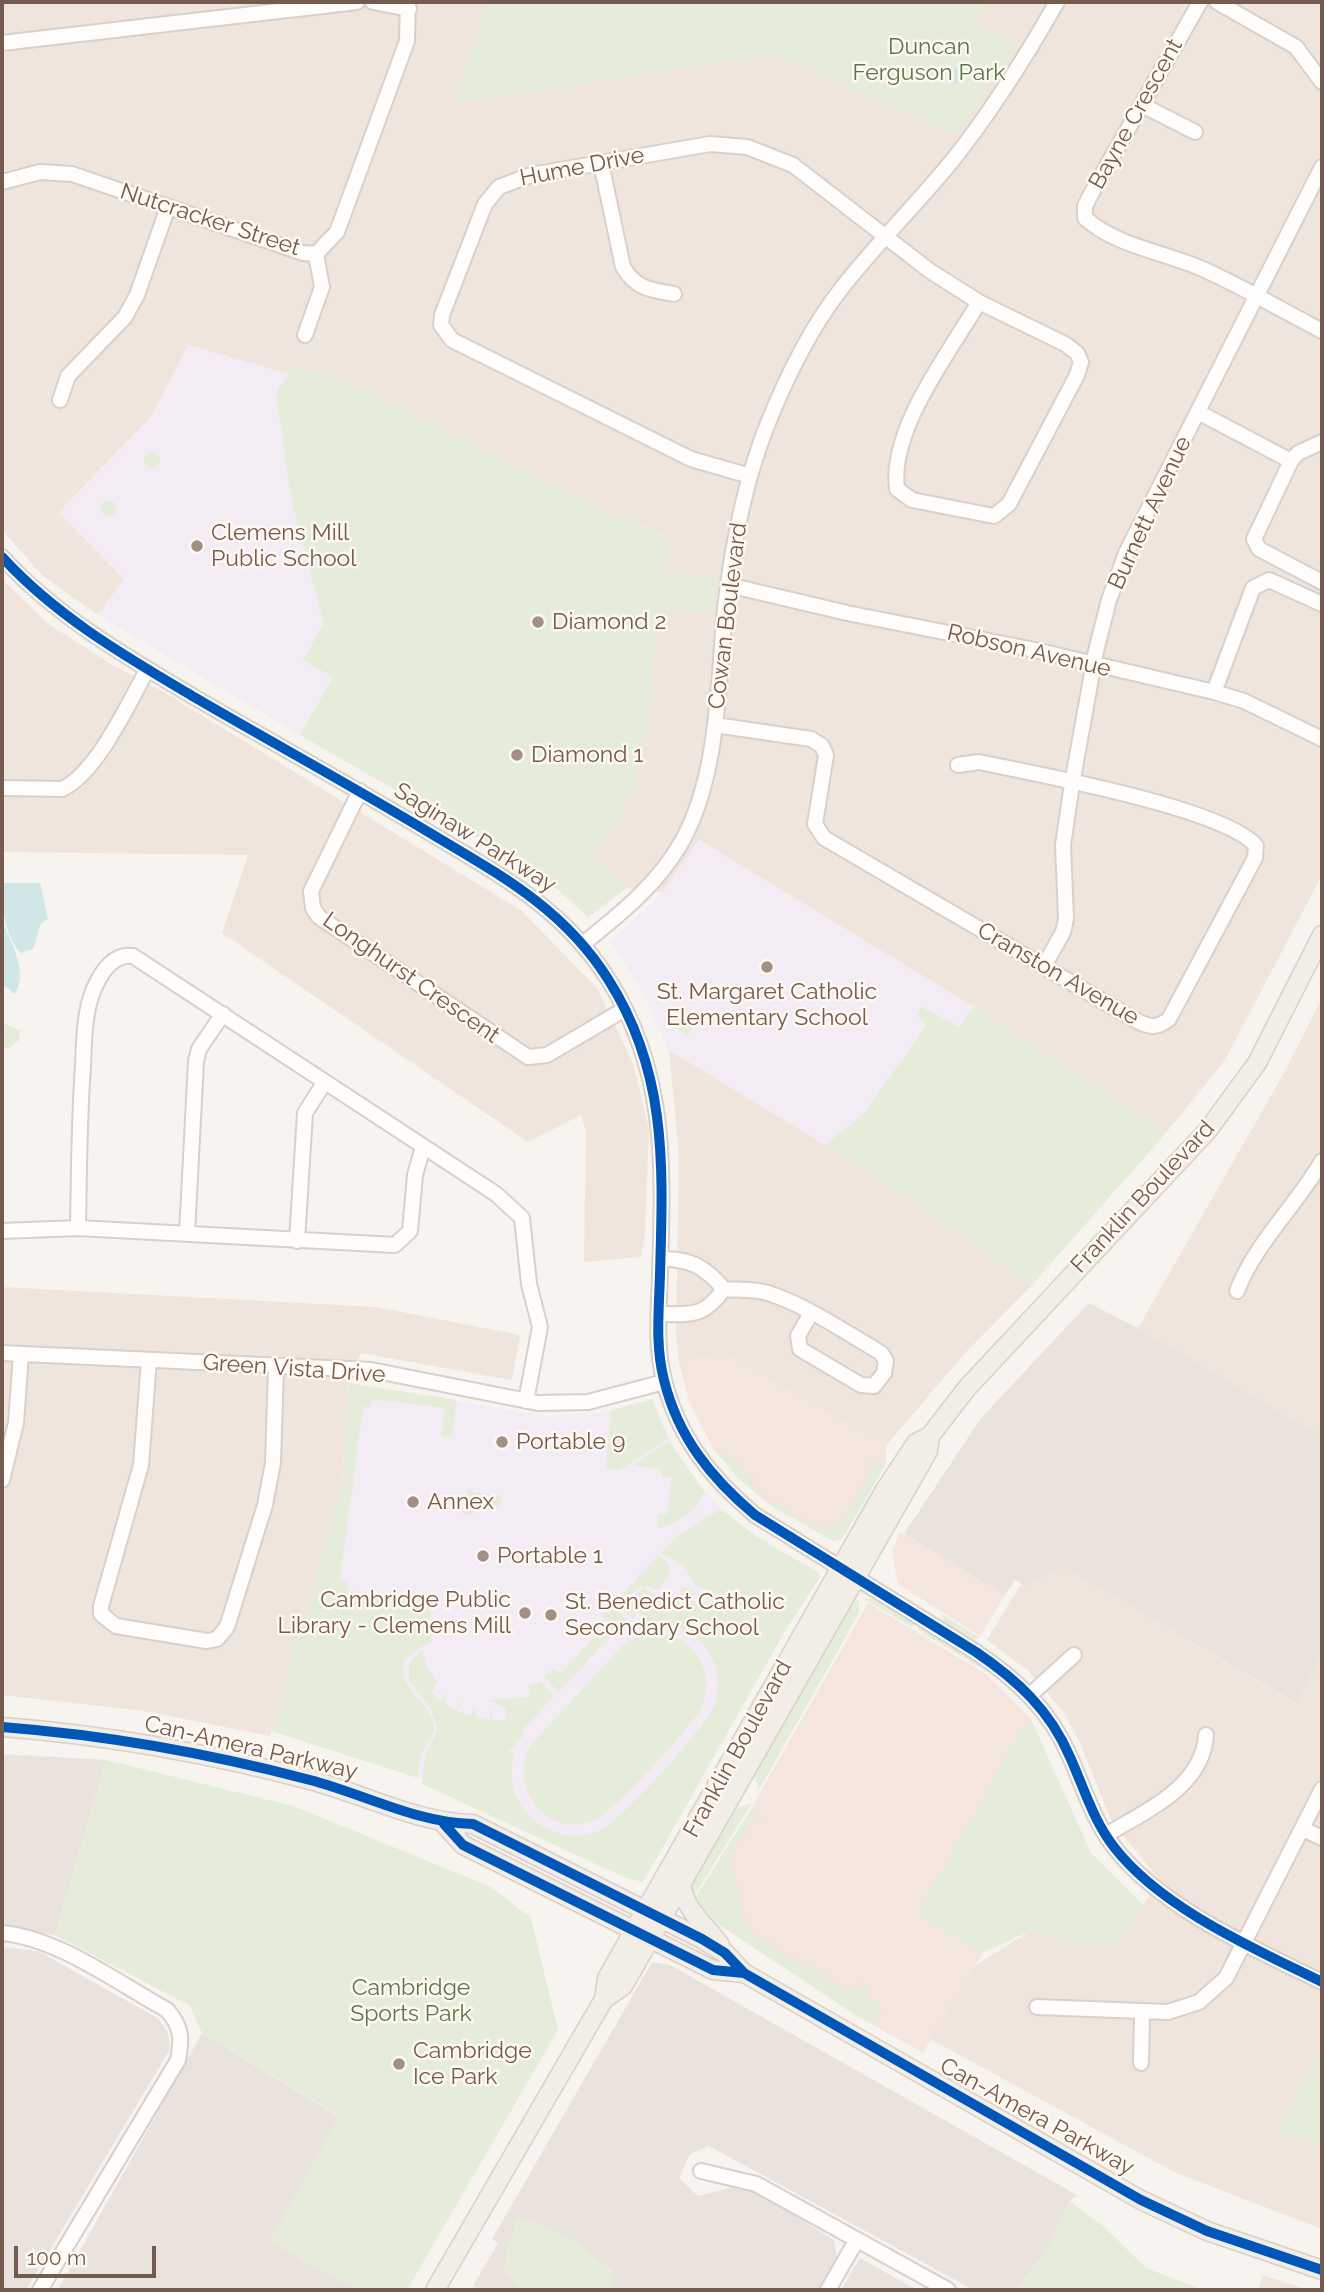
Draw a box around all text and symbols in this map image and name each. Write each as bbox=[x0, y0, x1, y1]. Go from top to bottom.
park label: Duncan Ferguson Park bbox=[853, 33, 1005, 87]
street label: Bayne Crescent bbox=[1083, 34, 1189, 194]
street label: Hume Drive bbox=[518, 141, 646, 193]
street label: Nutcracker Street bbox=[117, 178, 303, 262]
street label: Burnett Avenue bbox=[1102, 432, 1198, 594]
place label: Clemens Mill Public School bbox=[211, 519, 357, 573]
street label: Cowan Boulevard bbox=[703, 521, 753, 711]
marker: Clemens Mill Public School bbox=[189, 538, 205, 554]
place label: Diamond 2 bbox=[552, 608, 666, 636]
marker: Diamond 2 bbox=[530, 614, 546, 630]
street label: Robson Avenue bbox=[944, 619, 1114, 683]
place label: Diamond 1 bbox=[531, 741, 643, 769]
marker: Diamond 1 bbox=[509, 747, 525, 763]
street label: Saginaw Parkway bbox=[389, 777, 561, 899]
street label: Longhurst Crescent bbox=[317, 907, 505, 1049]
street label: Cranston Avenue bbox=[972, 917, 1144, 1031]
marker: St. Margaret Catholic Elementary School bbox=[759, 959, 775, 975]
place label: St. Margaret Catholic Elementary School bbox=[657, 978, 877, 1032]
street label: Franklin Boulevard bbox=[1065, 1115, 1221, 1279]
street label: Green Vista Drive bbox=[202, 1349, 386, 1389]
place label: Portable 9 bbox=[516, 1428, 625, 1456]
marker: Portable 9 bbox=[494, 1434, 510, 1450]
place label: Annex bbox=[427, 1488, 494, 1516]
marker: Annex bbox=[405, 1494, 421, 1510]
place label: Portable 1 bbox=[497, 1542, 603, 1570]
marker: Portable 1 bbox=[475, 1548, 491, 1564]
place label: Cambridge Public Library - Clemens Mill bbox=[278, 1586, 511, 1640]
place label: St. Benedict Catholic Secondary School bbox=[565, 1588, 785, 1642]
marker: Cambridge Public Library - Clemens Mill bbox=[517, 1605, 533, 1621]
marker: St. Benedict Catholic Secondary School bbox=[543, 1607, 559, 1623]
street label: Franklin Boulevard bbox=[678, 1656, 798, 1842]
street label: Can-Amera Parkway bbox=[142, 1710, 360, 1786]
park label: Cambridge Sports Park bbox=[350, 1974, 472, 2028]
place label: Cambridge Ice Park bbox=[413, 2037, 532, 2091]
street label: Can-Amera Parkway bbox=[935, 2052, 1139, 2182]
marker: Cambridge Ice Park bbox=[391, 2056, 407, 2072]
scale bar bbox=[18, 2232, 159, 2276]
text: 100 m bbox=[27, 2245, 86, 2270]

